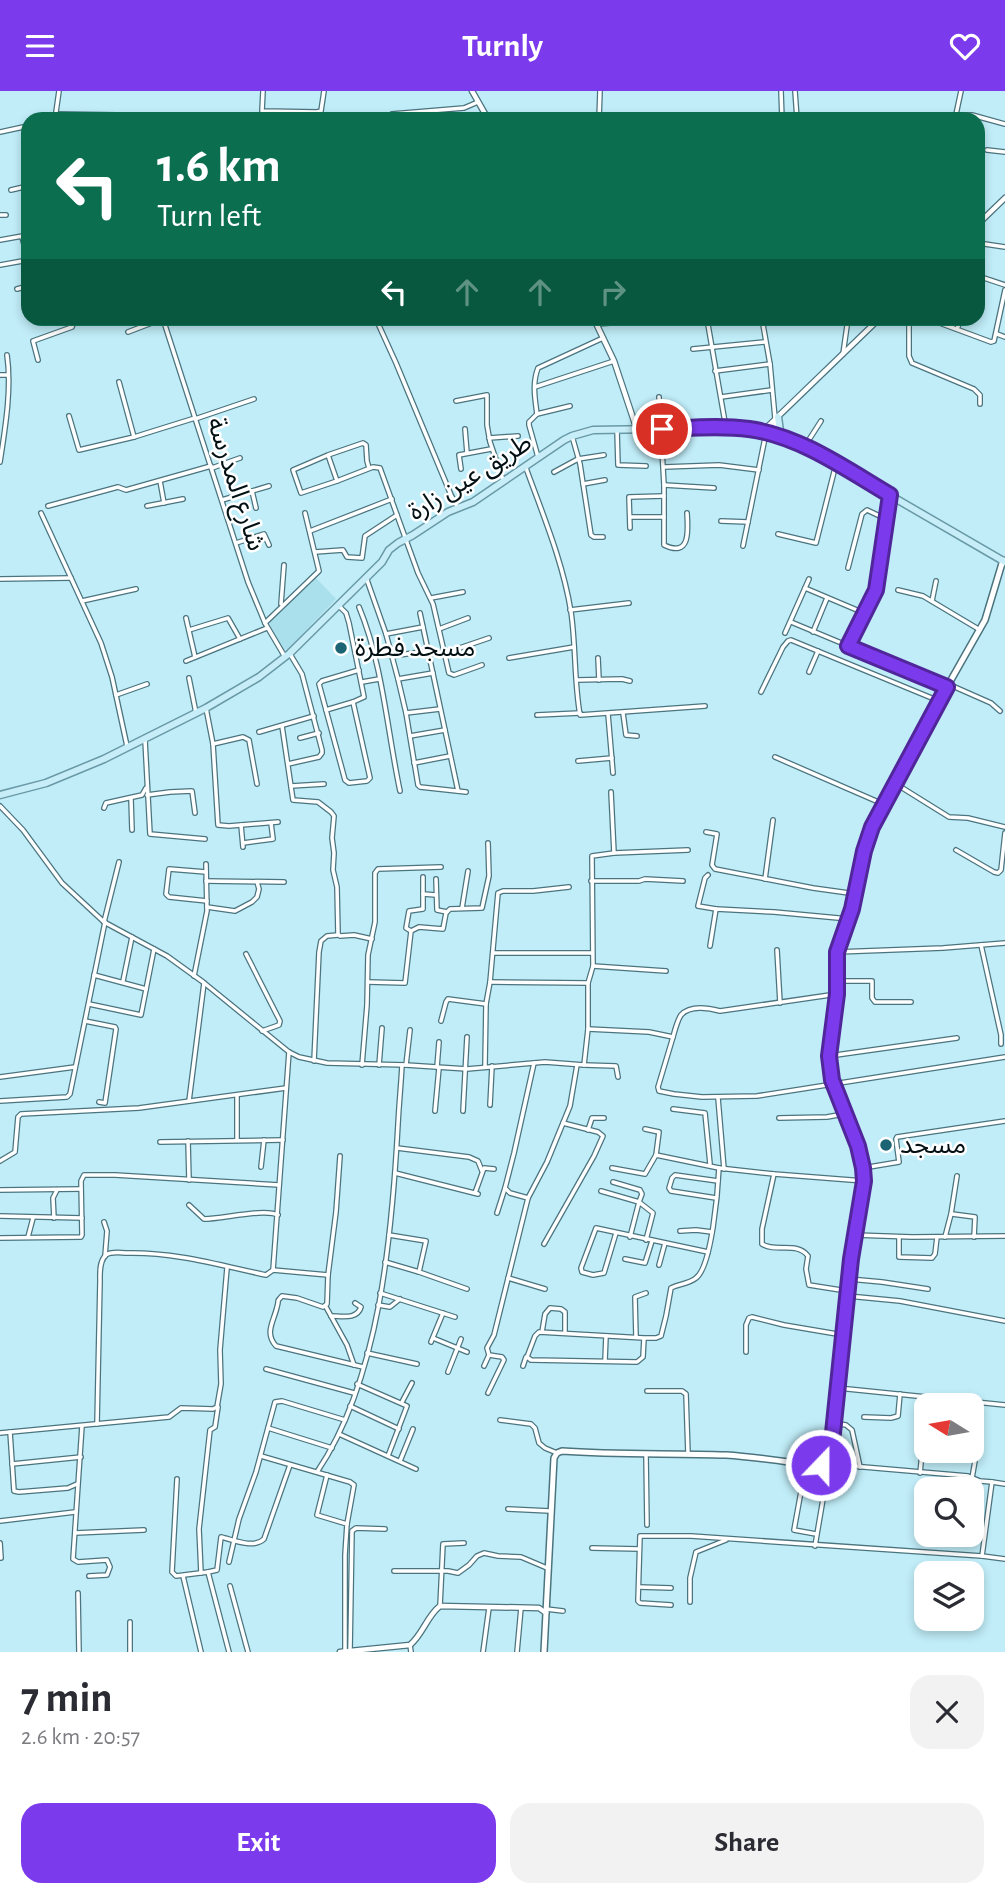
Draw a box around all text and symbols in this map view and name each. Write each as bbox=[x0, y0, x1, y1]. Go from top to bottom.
icon: menu bbox=[21, 27, 59, 65]
icon: heart bbox=[946, 27, 984, 65]
text: Turnly bbox=[462, 30, 543, 62]
icon: left bbox=[42, 140, 133, 231]
text: 1.6 km bbox=[157, 142, 281, 191]
text: Turn left bbox=[157, 200, 261, 232]
icon: left bbox=[375, 273, 413, 311]
icon: ahead bbox=[448, 273, 486, 311]
icon: ahead bbox=[521, 273, 559, 311]
icon: right bbox=[594, 273, 632, 311]
pin bbox=[632, 399, 692, 459]
icon: arrive bbox=[643, 410, 681, 448]
street label: شارع المدرسة bbox=[197, 414, 270, 555]
street label: طريق عين زارة bbox=[404, 429, 537, 527]
place label: مسجد فطرة bbox=[355, 635, 475, 662]
marker: مسجد فطرة bbox=[333, 640, 349, 656]
place label: مسجد bbox=[900, 1132, 966, 1158]
marker: مسجد bbox=[878, 1137, 894, 1153]
north arrow bbox=[914, 1393, 984, 1463]
map controls bbox=[914, 1393, 984, 1631]
position arrow bbox=[784, 1428, 858, 1502]
button: search bbox=[914, 1477, 984, 1547]
button: layers bbox=[914, 1561, 984, 1631]
button: close bbox=[910, 1675, 984, 1749]
text: 7 min bbox=[21, 1677, 113, 1719]
text: 2.6 km · 20:57 bbox=[21, 1726, 140, 1749]
button: Exit bbox=[21, 1803, 496, 1883]
button: Share bbox=[510, 1803, 984, 1883]

